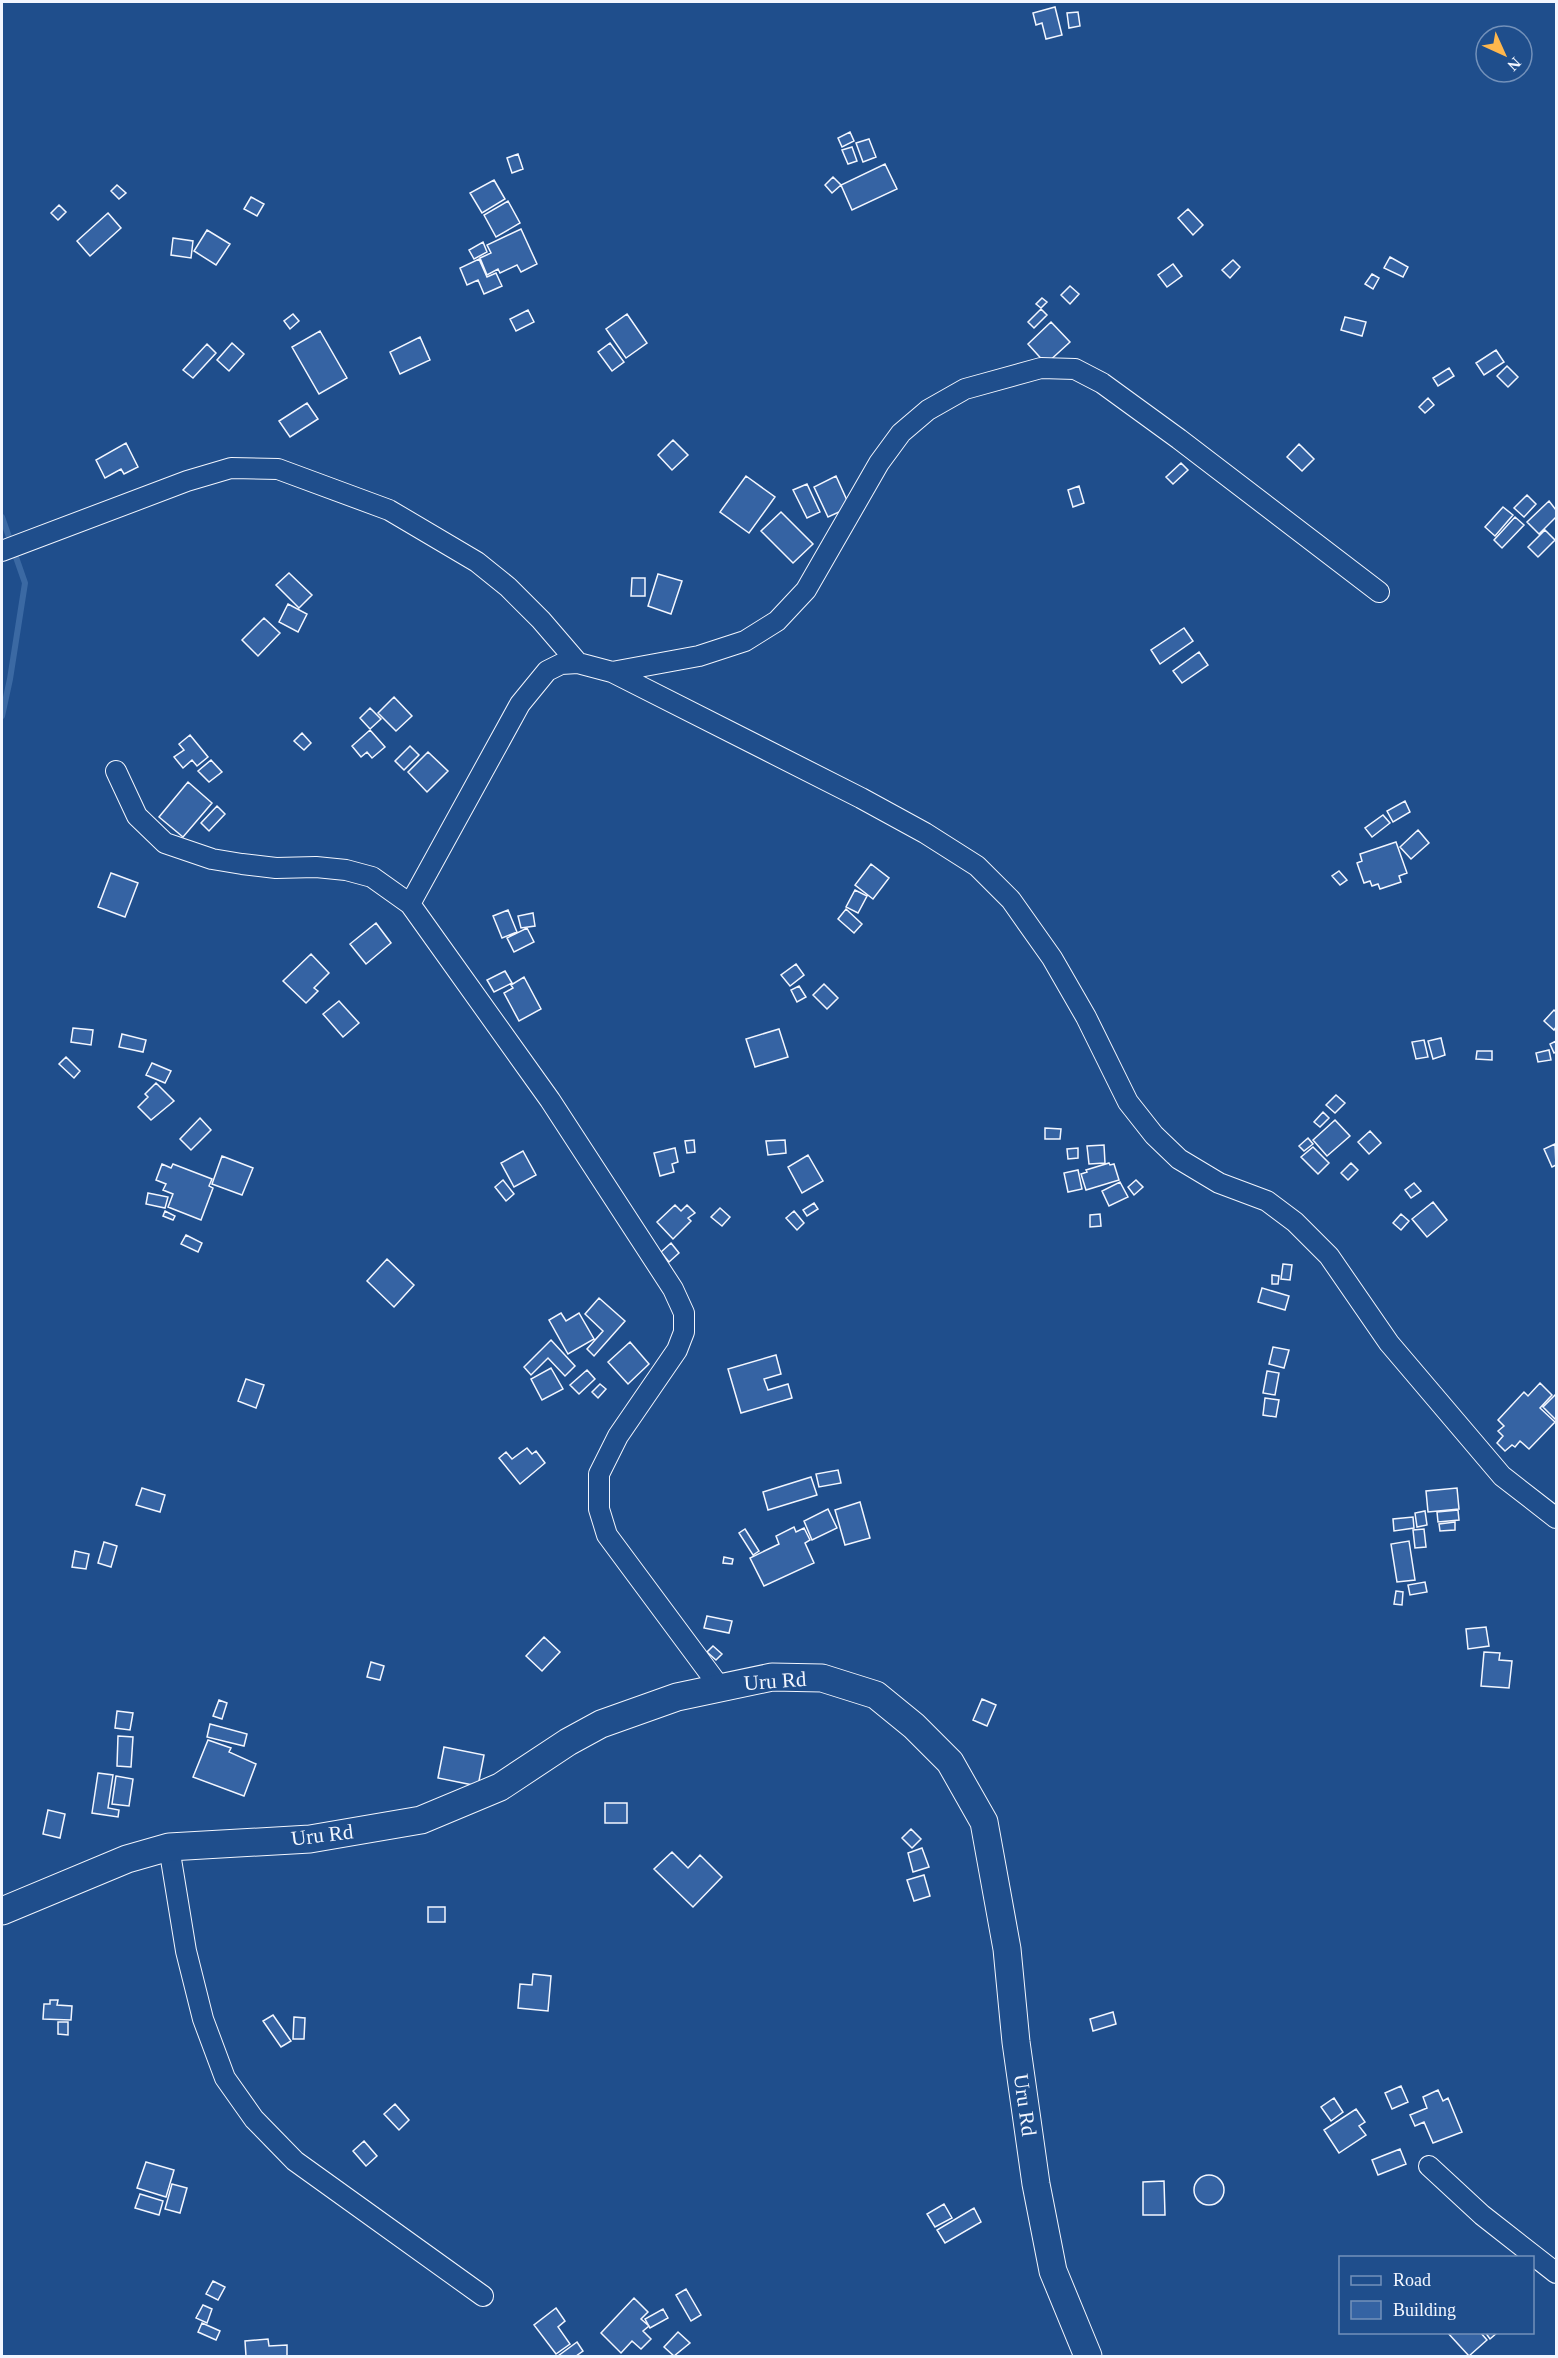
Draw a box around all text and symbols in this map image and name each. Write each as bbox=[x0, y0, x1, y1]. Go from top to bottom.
north arrow bbox=[1474, 24, 1534, 84]
text: N bbox=[1504, 54, 1524, 75]
street label: Uru Rd bbox=[743, 1667, 807, 1695]
street label: Uru Rd bbox=[290, 1819, 355, 1851]
street label: Uru Rd bbox=[1009, 2072, 1041, 2138]
legend bbox=[1339, 2256, 1534, 2334]
text: Road bbox=[1393, 2270, 1431, 2290]
text: Building bbox=[1393, 2300, 1456, 2320]

